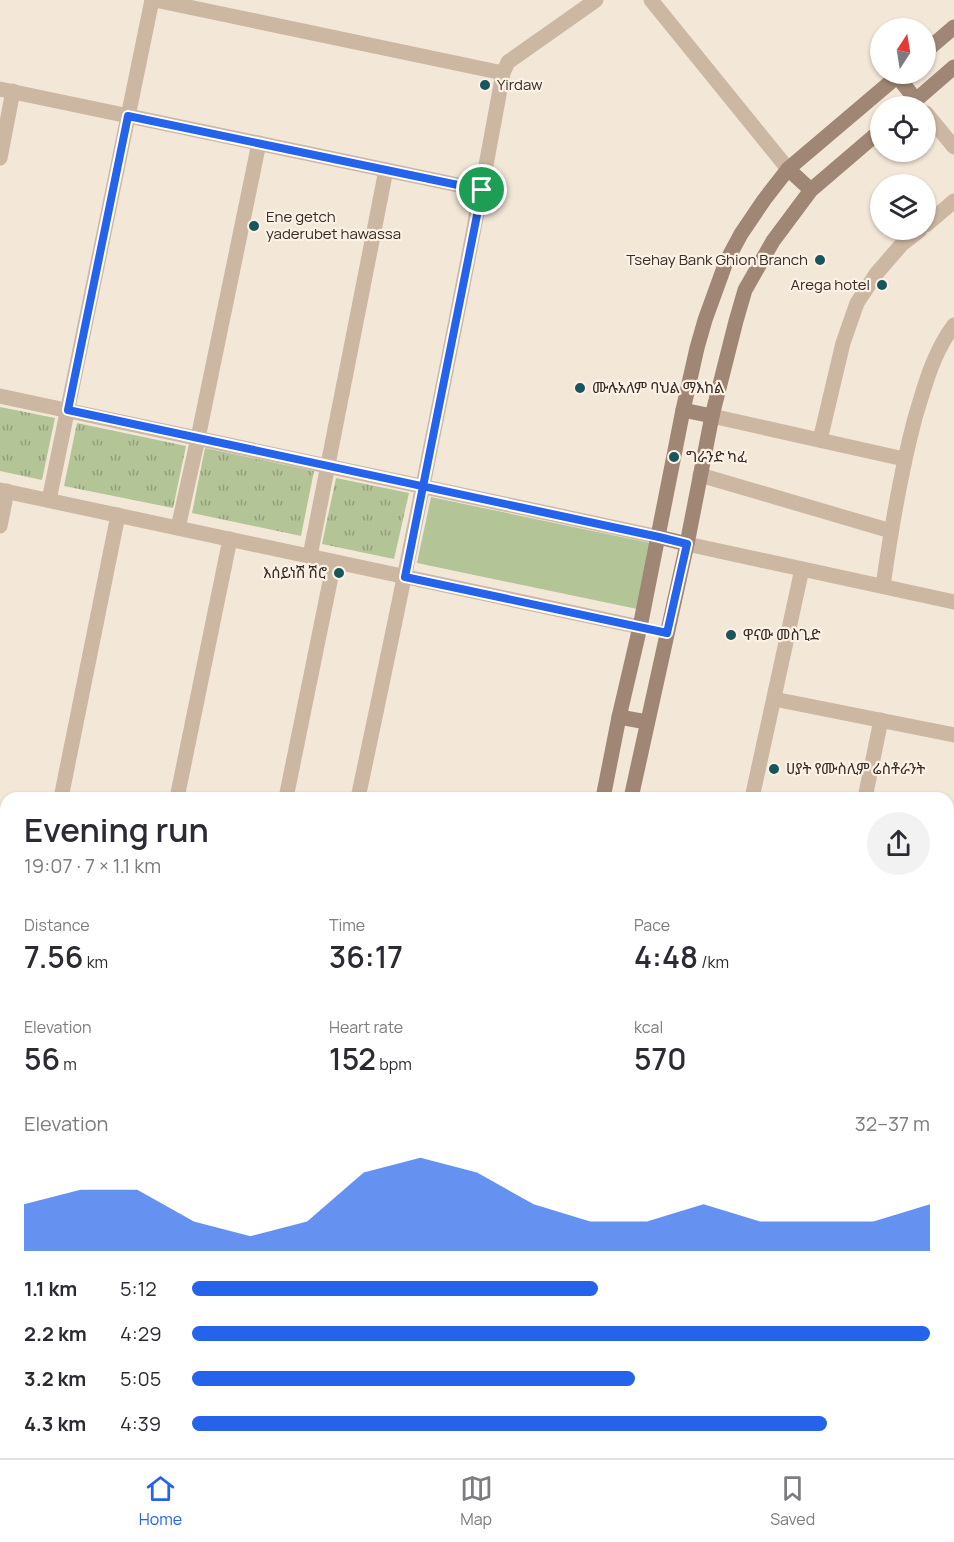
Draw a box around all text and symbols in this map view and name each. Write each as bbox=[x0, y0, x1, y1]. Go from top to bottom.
north arrow bbox=[870, 18, 936, 84]
map controls bbox=[870, 18, 936, 240]
place label: Yirdaw bbox=[497, 74, 543, 95]
marker: Yirdaw bbox=[478, 78, 492, 92]
button: locate bbox=[870, 96, 936, 162]
pin bbox=[456, 164, 507, 215]
icon: arrive bbox=[465, 173, 498, 206]
button: layers bbox=[870, 174, 936, 240]
place label: Ene getch yaderubet hawassa bbox=[266, 206, 401, 244]
marker: Ene getch yaderubet hawassa bbox=[247, 219, 261, 233]
place label: Tsehay Bank Ghion Branch bbox=[626, 249, 808, 270]
marker: Tsehay Bank Ghion Branch bbox=[813, 253, 827, 267]
place label: Arega hotel bbox=[791, 274, 870, 295]
marker: Arega hotel bbox=[875, 278, 889, 292]
place label: ሙሉአለም ባህል ማእከል bbox=[592, 377, 724, 398]
marker: ሙሉአለም ባህል ማእከል bbox=[573, 381, 587, 395]
place label: ግራንድ ካፈ bbox=[686, 446, 747, 467]
marker: ግራንድ ካፈ bbox=[667, 450, 681, 464]
place label: እሰይነሽ ሽሮ bbox=[263, 562, 327, 583]
marker: እሰይነሽ ሽሮ bbox=[332, 566, 346, 580]
place label: ዋናው መስጊድ bbox=[743, 624, 821, 645]
marker: ዋናው መስጊድ bbox=[724, 628, 738, 642]
place label: ሀያት የሙስሊም ሬስቶራንት bbox=[786, 758, 925, 779]
marker: ሀያት የሙስሊም ሬስቶራንት bbox=[767, 762, 781, 776]
text: Evening run bbox=[24, 807, 209, 852]
button: share bbox=[867, 812, 930, 875]
text: 19:07 · 7 × 1.1 km bbox=[24, 852, 161, 879]
text: Distance bbox=[24, 914, 90, 936]
text: Time bbox=[329, 914, 365, 936]
text: Pace bbox=[634, 914, 670, 936]
text: 7.56 bbox=[24, 936, 83, 977]
text: 36:17 bbox=[329, 936, 403, 977]
text: 4:48 bbox=[634, 936, 698, 977]
text: km bbox=[83, 951, 108, 973]
text: /km bbox=[698, 951, 729, 973]
text: Elevation bbox=[24, 1016, 92, 1038]
text: Heart rate bbox=[329, 1016, 403, 1038]
text: kcal bbox=[634, 1016, 663, 1038]
text: 56 bbox=[24, 1038, 60, 1079]
text: 152 bbox=[329, 1038, 376, 1079]
text: 570 bbox=[634, 1038, 686, 1079]
text: m bbox=[60, 1053, 77, 1075]
text: bpm bbox=[376, 1053, 412, 1075]
text: Elevation bbox=[24, 1110, 108, 1137]
text: 32–37 m bbox=[855, 1110, 930, 1137]
text: 1.1 km bbox=[24, 1275, 77, 1302]
text: 5:12 bbox=[120, 1275, 157, 1302]
text: 2.2 km bbox=[24, 1320, 87, 1347]
text: 4:29 bbox=[120, 1320, 162, 1347]
text: 3.2 km bbox=[24, 1365, 86, 1392]
text: 5:05 bbox=[120, 1365, 161, 1392]
text: 4.3 km bbox=[24, 1410, 86, 1437]
text: 4:39 bbox=[120, 1410, 161, 1437]
tab: Home bbox=[139, 1472, 182, 1530]
tab: Map bbox=[460, 1472, 493, 1530]
tab: Saved bbox=[770, 1472, 815, 1530]

